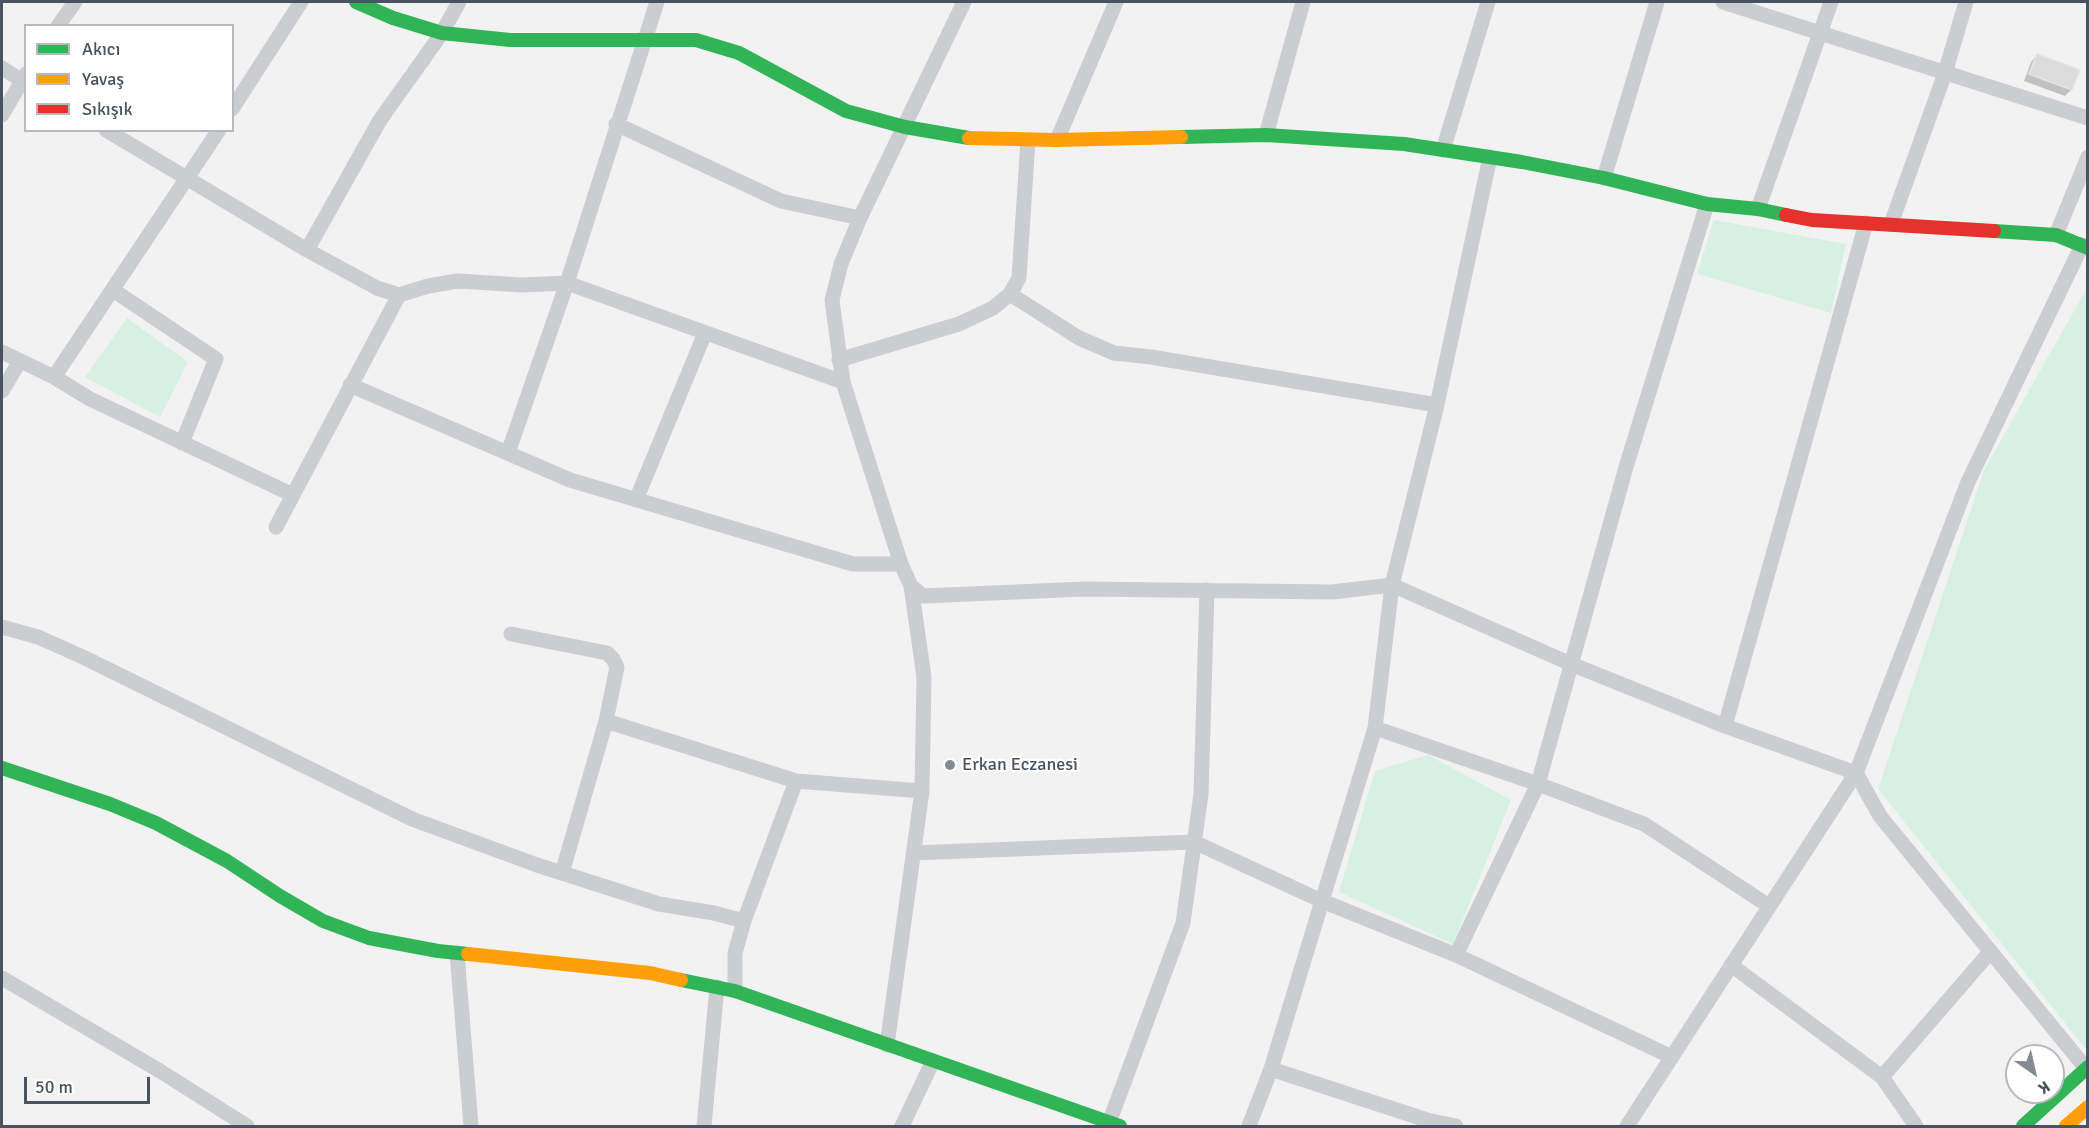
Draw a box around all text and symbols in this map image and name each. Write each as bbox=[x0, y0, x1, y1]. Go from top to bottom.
legend bbox=[24, 24, 234, 132]
text: Akıcı bbox=[82, 38, 120, 60]
text: Yavaş bbox=[82, 68, 124, 90]
text: Sıkışık bbox=[82, 98, 132, 120]
place label: Erkan Eczanesi bbox=[962, 754, 1078, 776]
marker: Erkan Eczanesi bbox=[943, 758, 957, 772]
north arrow bbox=[2005, 1044, 2065, 1104]
scale bar bbox=[27, 1065, 153, 1103]
text: 50 m bbox=[35, 1076, 73, 1098]
text: K bbox=[2034, 1076, 2054, 1098]

